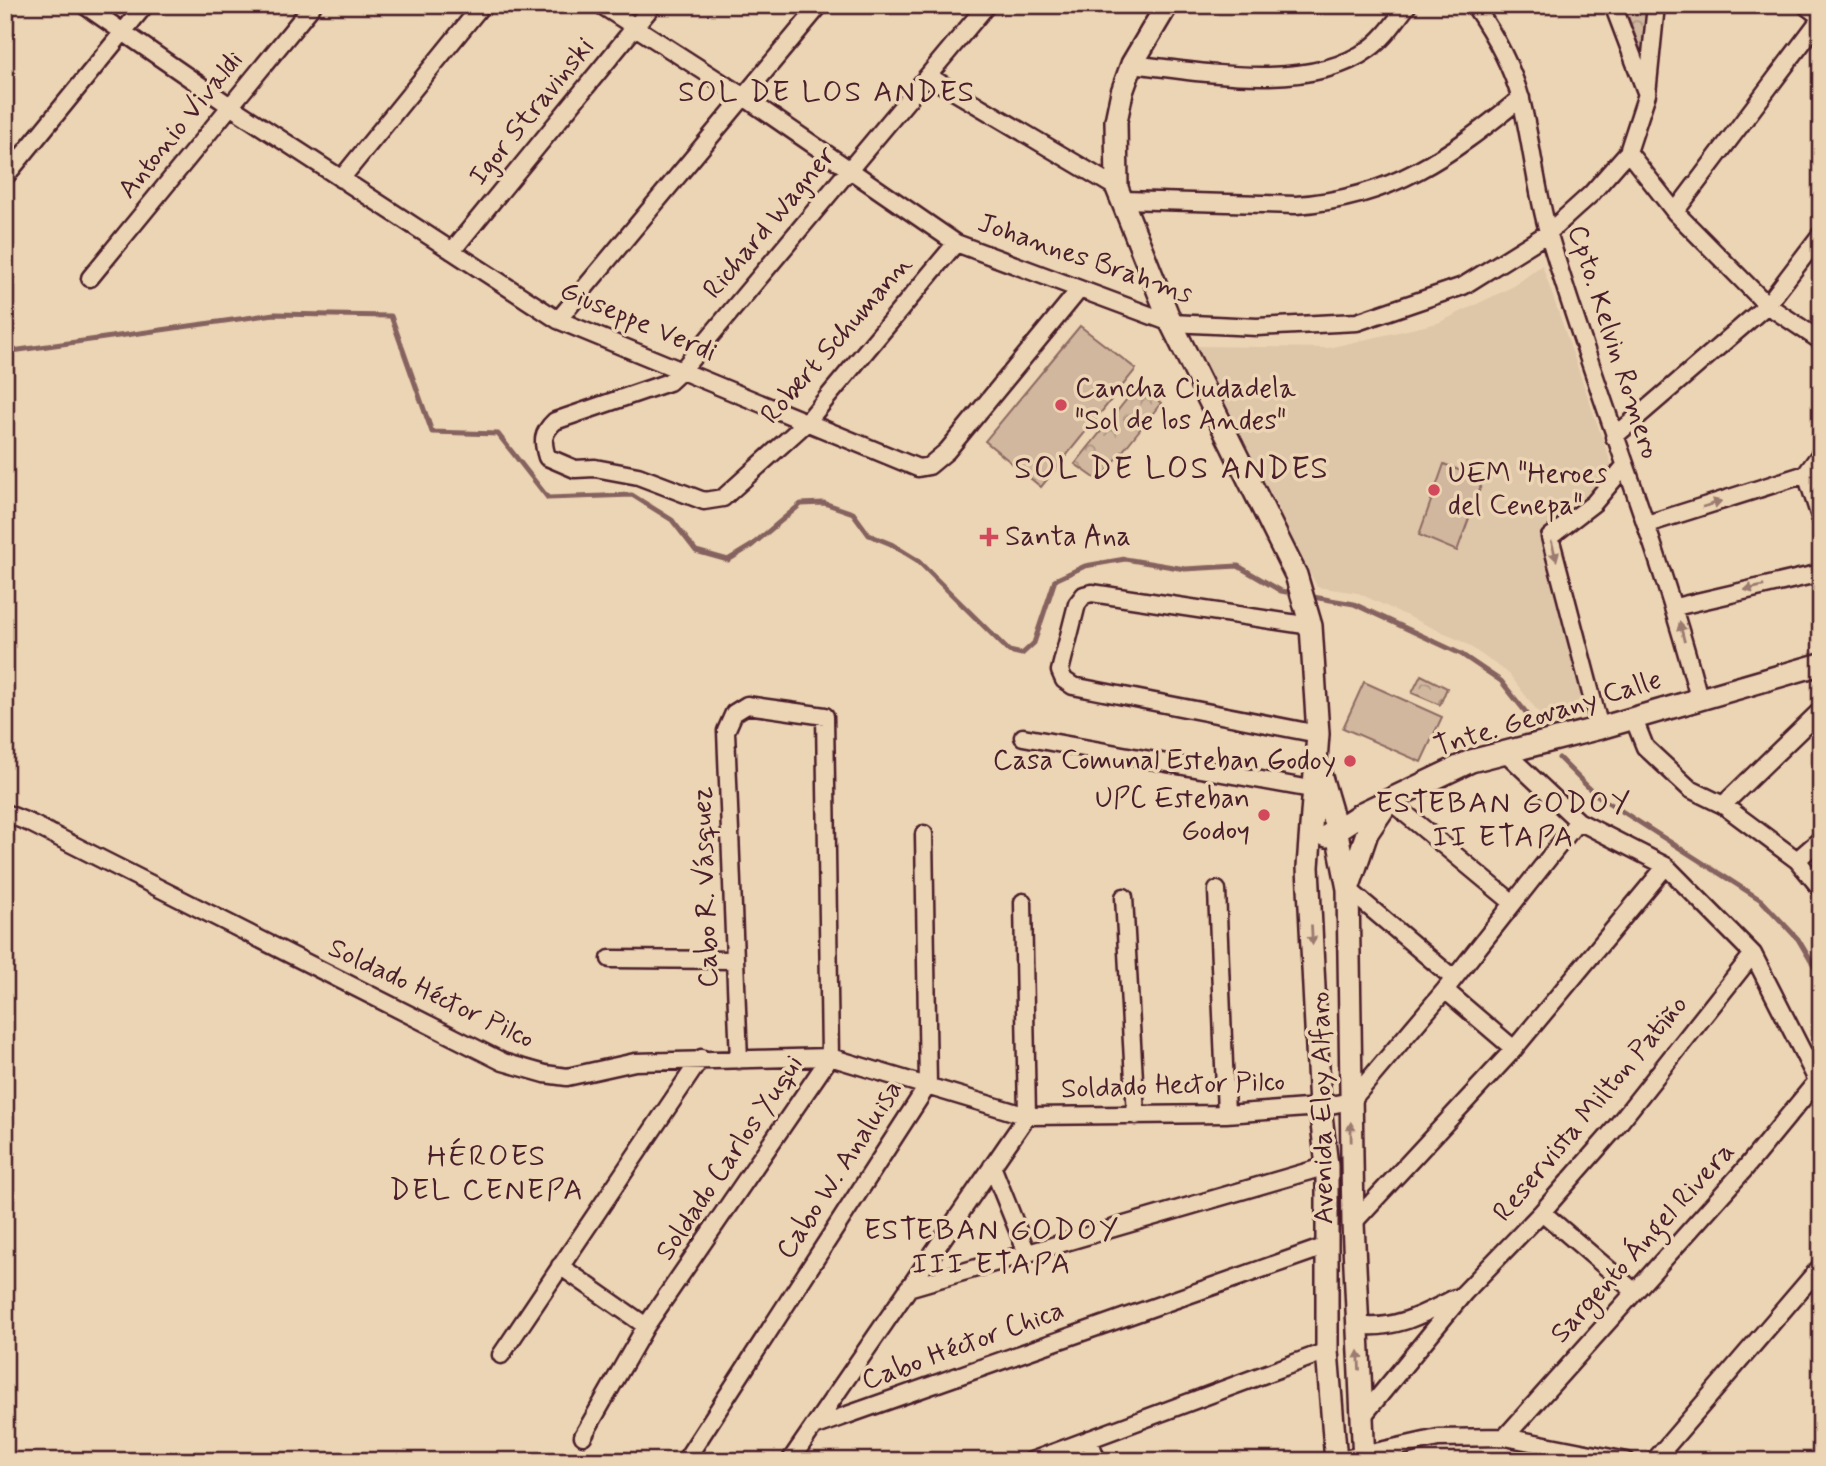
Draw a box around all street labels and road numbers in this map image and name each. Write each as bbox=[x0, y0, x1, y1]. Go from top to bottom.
street label: Igor Stravinski bbox=[461, 30, 603, 194]
street label: Antonio Vivaldi bbox=[110, 43, 252, 207]
street label: Richard Wagner bbox=[695, 138, 846, 307]
street label: Johannes Brahms bbox=[973, 205, 1197, 313]
street label: Cpto. Kelvin Romero bbox=[1558, 220, 1668, 464]
street label: Robert Schumann bbox=[753, 247, 921, 433]
street label: Giuseppe Verdi bbox=[554, 272, 722, 372]
street label: Tnte. Geovany Calle bbox=[1430, 662, 1666, 766]
street label: Cabo R. Vásquez bbox=[684, 786, 728, 988]
street label: Soldado Héctor Pilco bbox=[322, 930, 540, 1058]
street label: Reservista Milton Patiño bbox=[1485, 988, 1697, 1230]
street label: Avenida Eloy Alfaro bbox=[1302, 991, 1344, 1225]
street label: Soldado Carlos Yuqui bbox=[647, 1048, 813, 1268]
street label: Soldado Hector Pilco bbox=[1060, 1064, 1286, 1108]
street label: Cabo W. Analuisa bbox=[768, 1073, 912, 1267]
street label: Sargento Ángel Rivera bbox=[1542, 1134, 1746, 1354]
street label: Cabo Héctor Chica bbox=[857, 1292, 1069, 1400]

